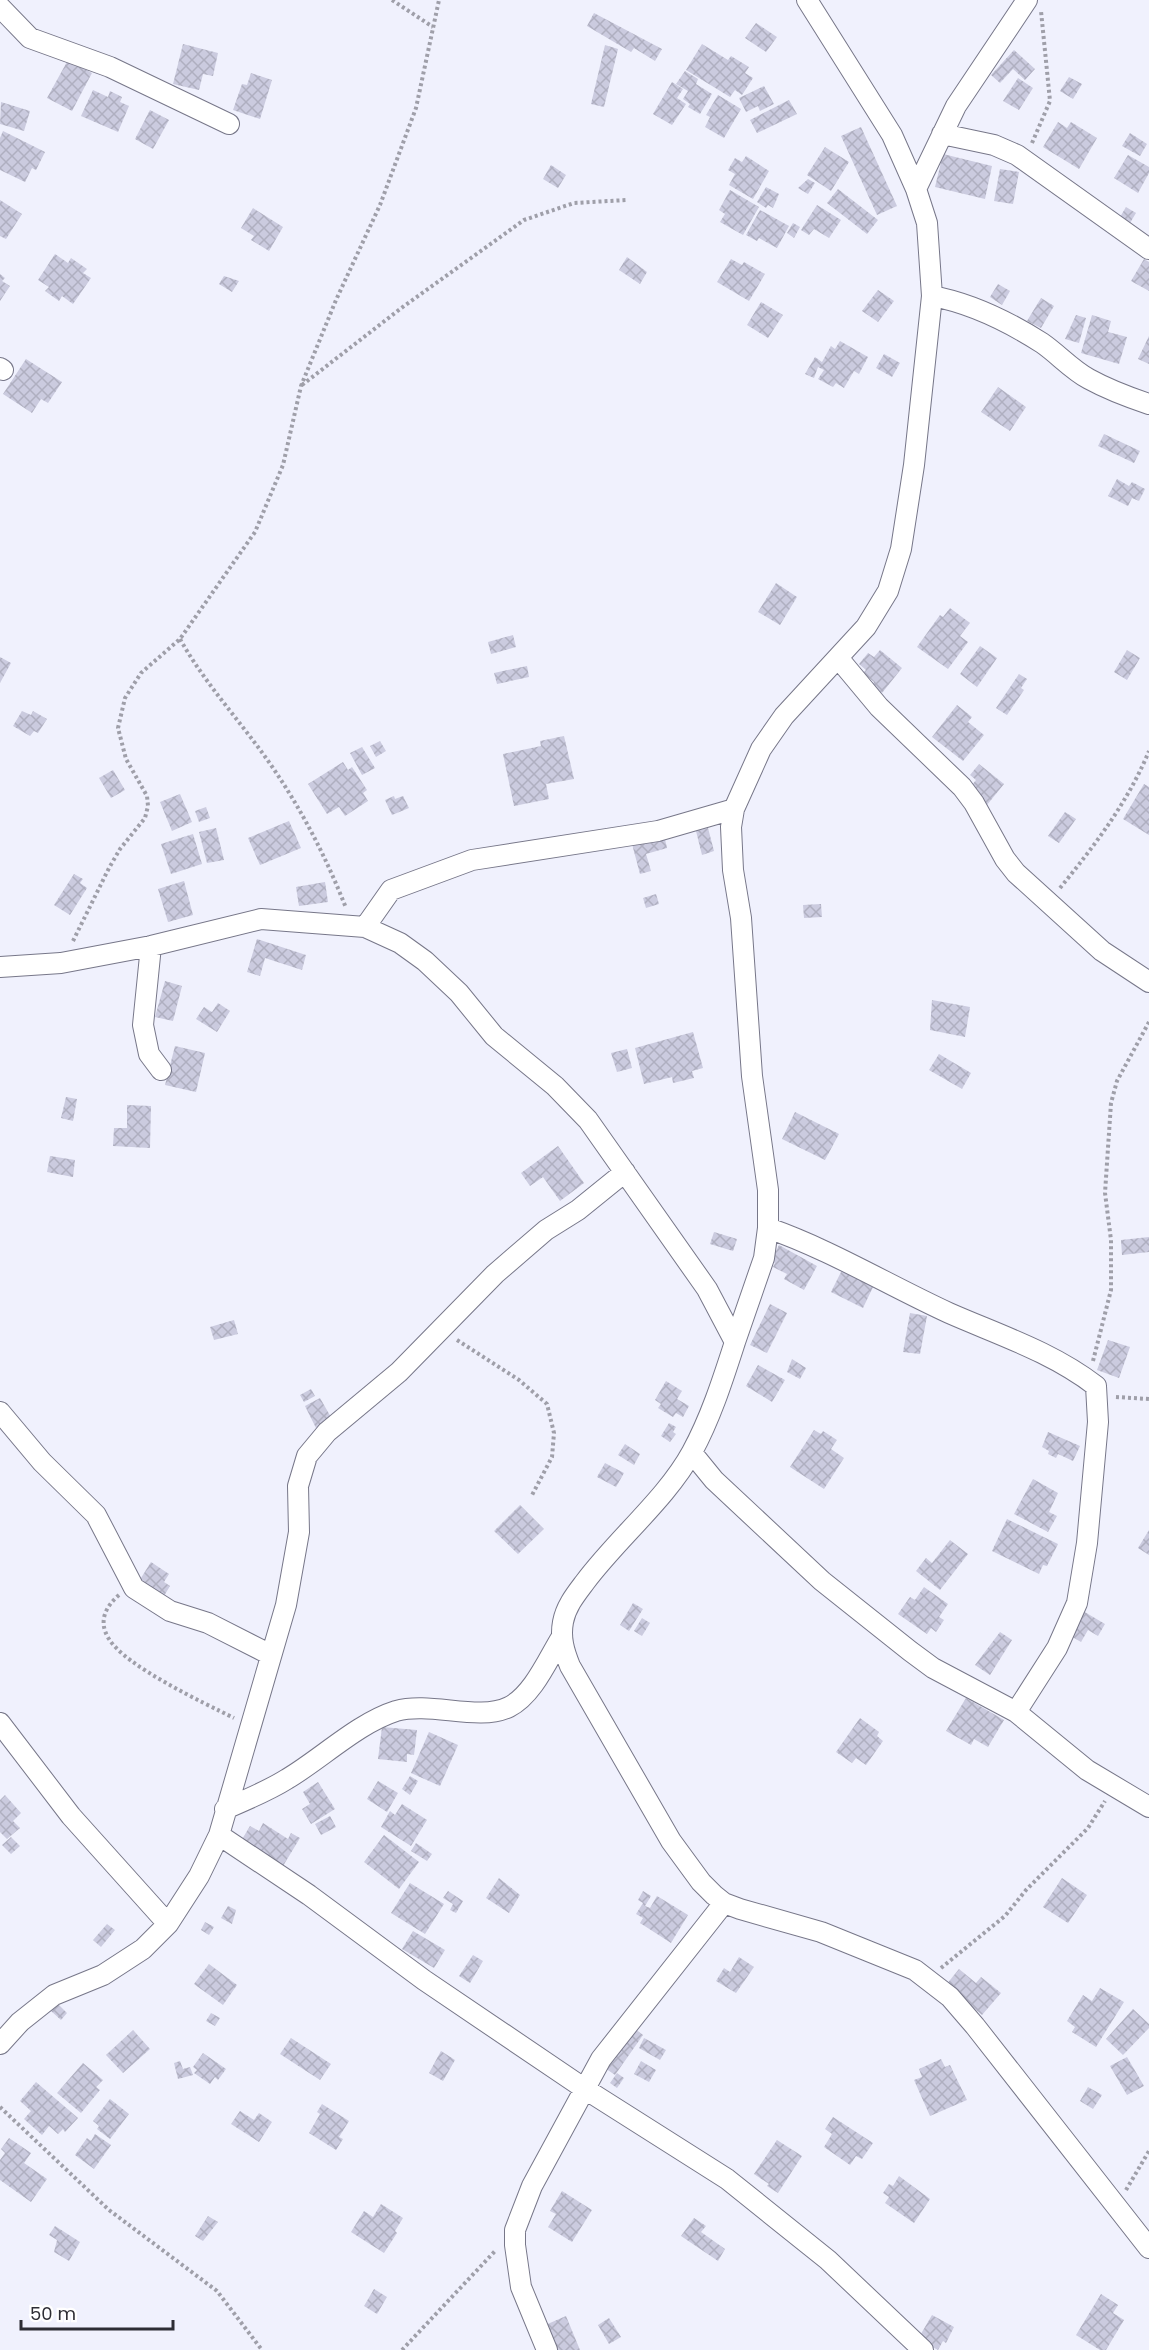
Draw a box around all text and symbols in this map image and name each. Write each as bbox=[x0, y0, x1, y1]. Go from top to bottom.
scale bar bbox=[21, 2293, 172, 2331]
text: 50 m bbox=[30, 2301, 76, 2326]

